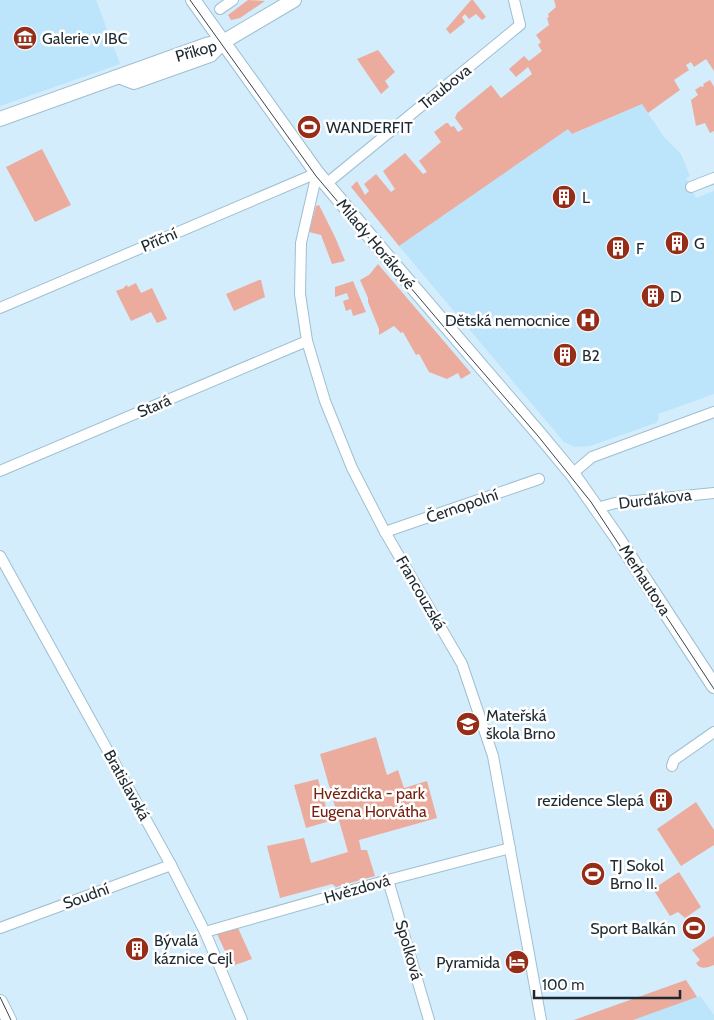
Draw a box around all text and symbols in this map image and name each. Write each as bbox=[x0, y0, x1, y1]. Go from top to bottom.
museum icon: Galerie v IBC bbox=[12, 25, 38, 51]
place label: Galerie v IBC bbox=[42, 29, 128, 48]
street label: Příkop bbox=[173, 36, 219, 66]
street label: Traubova bbox=[415, 60, 475, 114]
sports icon: WANDERFIT bbox=[296, 114, 322, 140]
place label: WANDERFIT bbox=[326, 118, 413, 137]
building icon: L bbox=[551, 184, 577, 210]
place label: L bbox=[582, 188, 590, 207]
street label: Milady Horákové bbox=[333, 195, 419, 293]
street label: Příční bbox=[138, 224, 180, 256]
building icon: G bbox=[664, 230, 690, 256]
place label: G bbox=[694, 234, 705, 253]
building icon: F bbox=[605, 235, 631, 261]
place label: F bbox=[636, 239, 645, 258]
building icon: D bbox=[640, 283, 666, 309]
place label: D bbox=[670, 287, 682, 306]
hospital icon: Dětská nemocnice bbox=[575, 307, 601, 333]
place label: Dětská nemocnice bbox=[445, 311, 570, 330]
building icon: B2 bbox=[552, 342, 578, 368]
place label: B2 bbox=[582, 346, 600, 365]
street label: Stará bbox=[134, 390, 174, 422]
street label: Černopolní bbox=[424, 485, 501, 527]
street label: Durďákova bbox=[617, 485, 693, 513]
street label: Merhautova bbox=[615, 541, 675, 619]
street label: Francouzská bbox=[392, 553, 450, 634]
place label: Mateřská škola Brno bbox=[486, 706, 556, 743]
school or university icon: Mateřská škola Brno bbox=[455, 711, 481, 737]
street label: Bratislavská bbox=[100, 746, 154, 824]
park label: Hvězdička - park Eugena Horvátha bbox=[311, 784, 427, 821]
building icon: rezidence Slepá bbox=[648, 787, 674, 813]
place label: rezidence Slepá bbox=[537, 791, 644, 810]
place label: TJ Sokol Brno II. bbox=[610, 856, 664, 893]
sports icon: TJ Sokol Brno II. bbox=[580, 861, 606, 887]
street label: Hvězdová bbox=[322, 870, 392, 907]
street label: Soudní bbox=[60, 879, 112, 913]
sports icon: Sport Balkán bbox=[681, 915, 707, 941]
street label: Spolková bbox=[391, 918, 427, 983]
place label: Sport Balkán bbox=[590, 919, 676, 938]
place label: Bývalá káznice Cejl bbox=[154, 931, 233, 968]
building icon: Bývalá káznice Cejl bbox=[124, 936, 150, 962]
hotel icon: Pyramida bbox=[504, 949, 530, 975]
place label: Pyramida bbox=[436, 953, 500, 972]
scale bar bbox=[534, 968, 680, 1000]
text: 100 m bbox=[542, 976, 584, 994]

